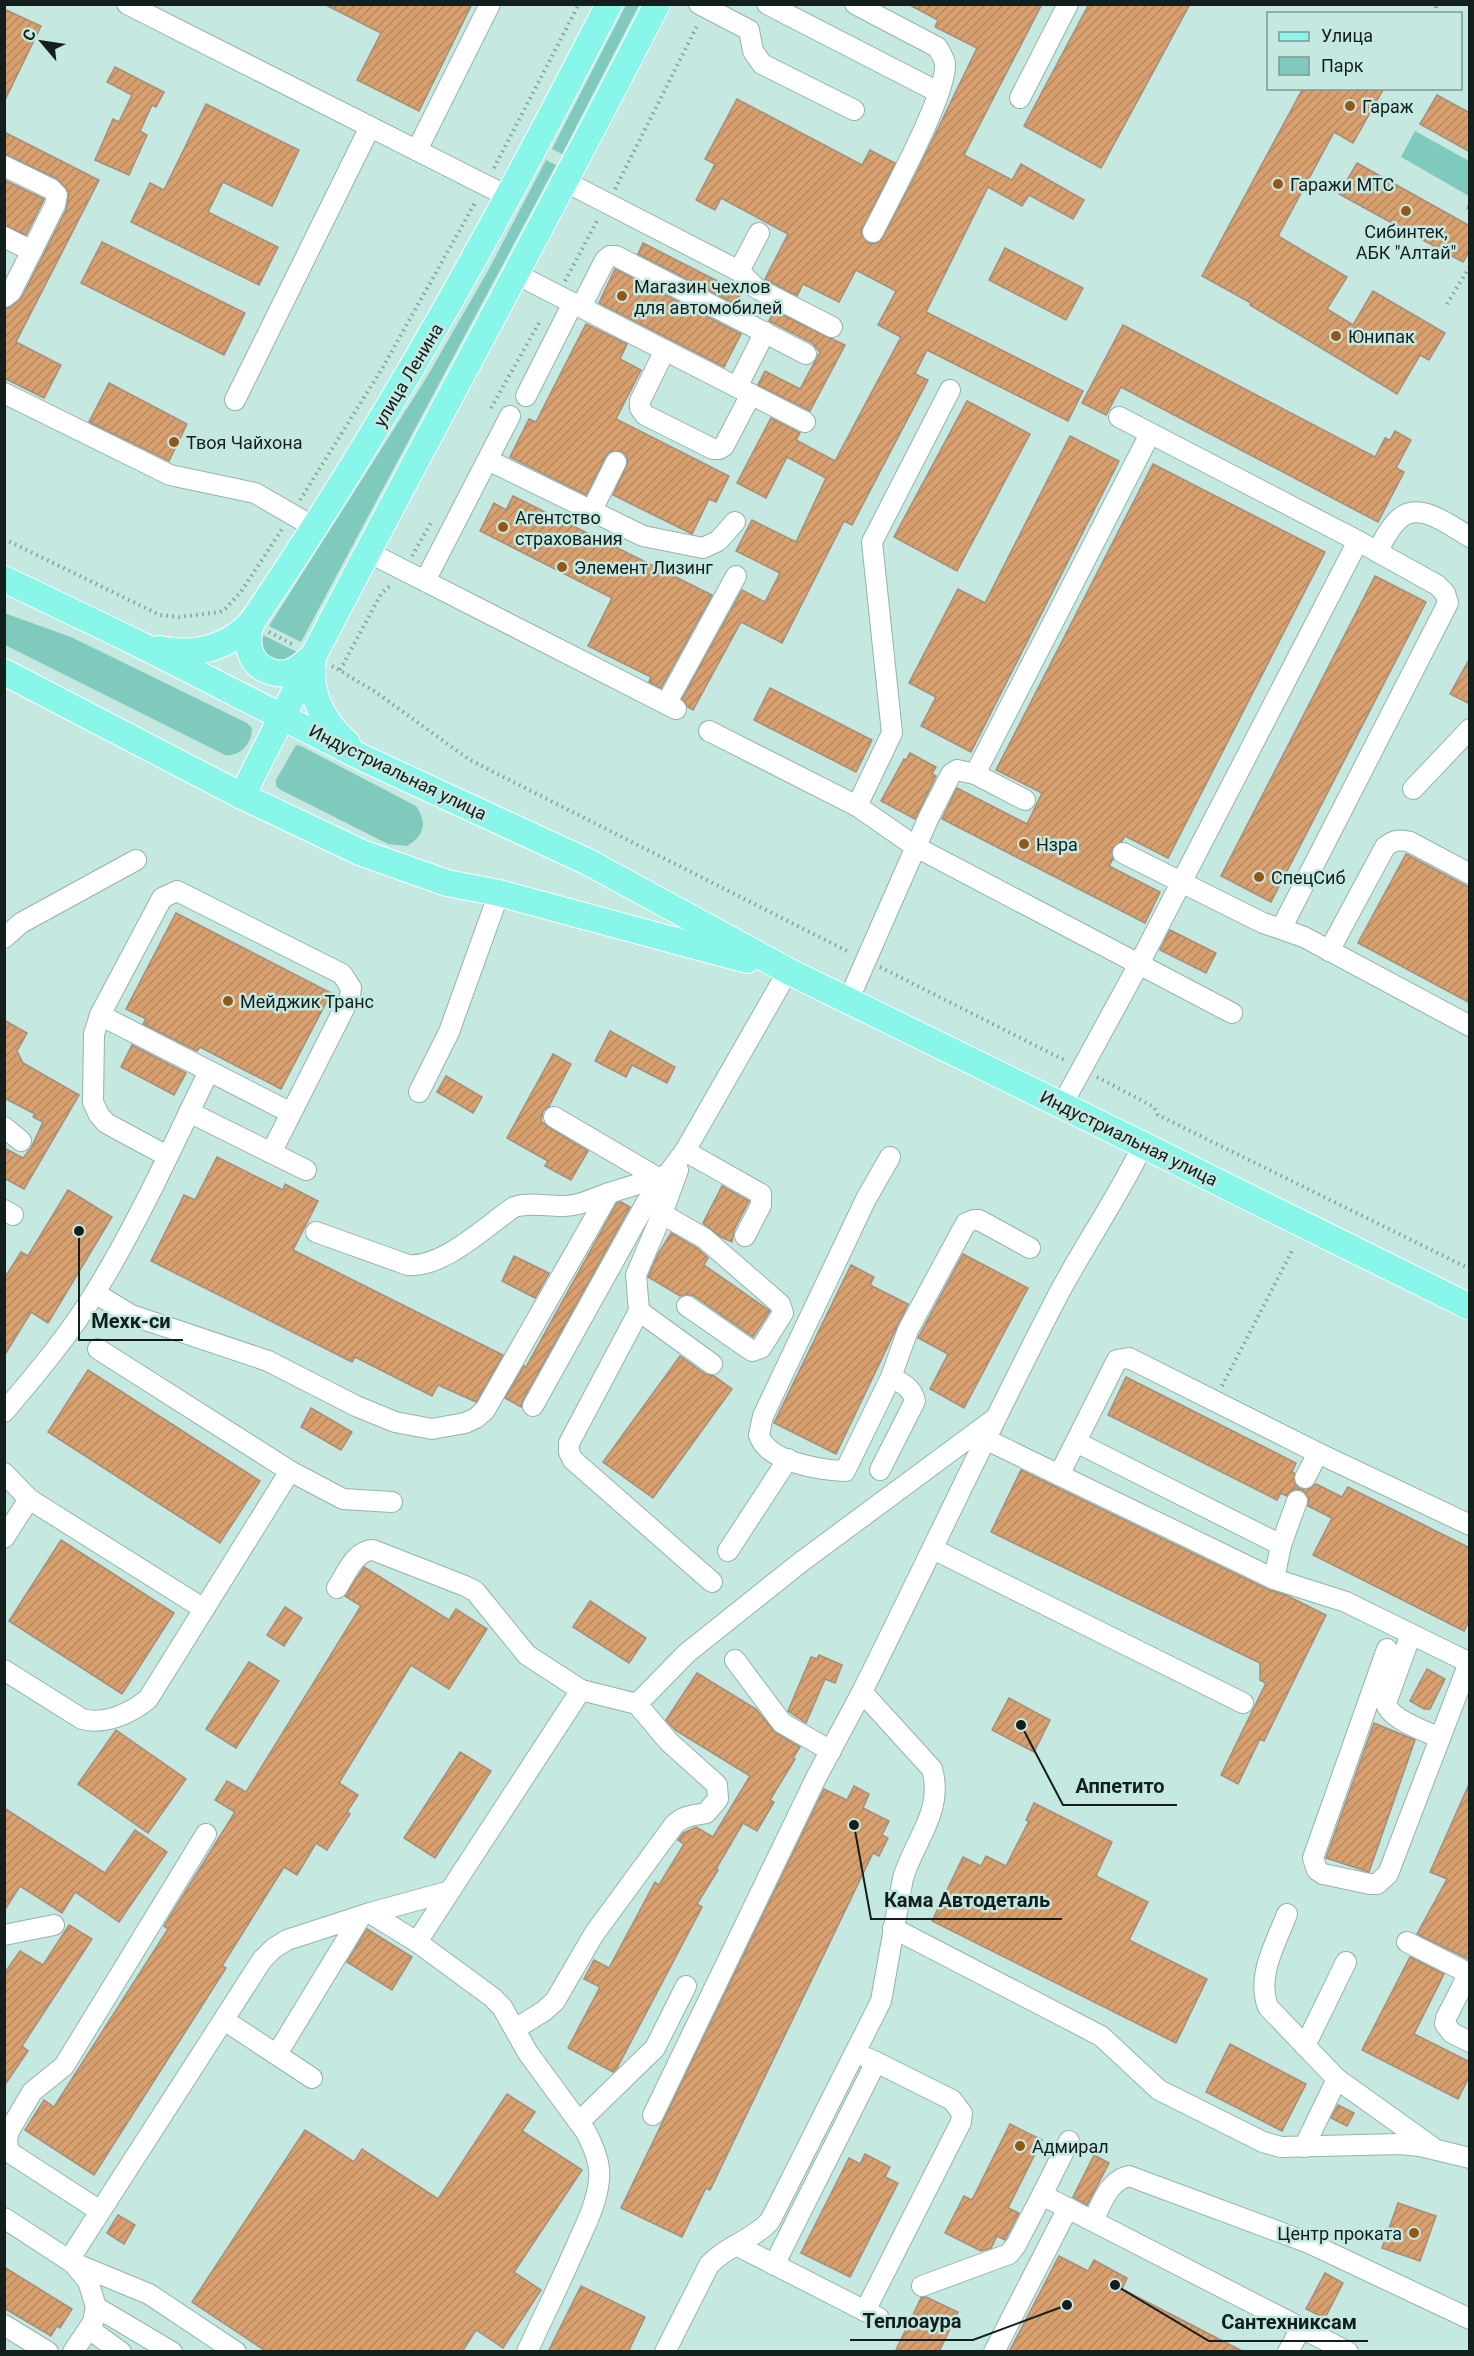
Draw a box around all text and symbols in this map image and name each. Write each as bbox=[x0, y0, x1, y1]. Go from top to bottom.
north arrow bbox=[12, 12, 72, 72]
legend bbox=[1267, 12, 1462, 90]
text: Улица bbox=[1321, 25, 1373, 46]
text: С bbox=[18, 26, 40, 44]
text: Парк bbox=[1321, 55, 1364, 76]
place label: Гараж bbox=[1362, 96, 1414, 117]
marker: Гараж bbox=[1343, 99, 1357, 113]
place label: Гаражи МТС bbox=[1290, 174, 1394, 195]
marker: Гаражи МТС bbox=[1271, 177, 1285, 191]
marker: Сибинтек, АБК "Алтай" bbox=[1399, 204, 1413, 218]
place label: Сибинтек, АБК "Алтай" bbox=[1356, 221, 1456, 263]
place label: Магазин чехлов для автомобилей bbox=[634, 276, 782, 318]
marker: Магазин чехлов для автомобилей bbox=[615, 289, 629, 303]
street label: улица Ленина bbox=[369, 319, 447, 431]
place label: Юнипак bbox=[1348, 326, 1415, 347]
marker: Юнипак bbox=[1329, 329, 1343, 343]
place label: Твоя Чайхона bbox=[186, 432, 303, 453]
marker: Твоя Чайхона bbox=[167, 435, 181, 449]
place label: Агентство страхования bbox=[515, 507, 623, 549]
marker: Агентство страхования bbox=[496, 520, 510, 534]
place label: Элемент Лизинг bbox=[574, 557, 713, 578]
marker: Элемент Лизинг bbox=[555, 560, 569, 574]
street label: Индустриальная улица bbox=[306, 720, 490, 824]
place label: Нзра bbox=[1036, 834, 1078, 855]
marker: Нзра bbox=[1017, 837, 1031, 851]
place label: СпецСиб bbox=[1271, 867, 1345, 888]
marker: СпецСиб bbox=[1252, 870, 1266, 884]
place label: Мейджик Транс bbox=[240, 991, 374, 1012]
marker: Мейджик Транс bbox=[221, 994, 235, 1008]
street label: Индустриальная улица bbox=[1037, 1086, 1221, 1190]
callout: Мехк-си bbox=[79, 1302, 183, 1340]
text: Мехк-си bbox=[91, 1309, 171, 1333]
callout: Аппетито bbox=[1063, 1767, 1177, 1805]
text: Аппетито bbox=[1075, 1774, 1165, 1798]
callout: Кама Автодеталь bbox=[871, 1881, 1062, 1919]
text: Кама Автодеталь bbox=[884, 1888, 1050, 1912]
place label: Адмирал bbox=[1032, 2136, 1109, 2157]
marker: Адмирал bbox=[1013, 2139, 1027, 2153]
place label: Центр проката bbox=[1277, 2223, 1402, 2244]
marker: Центр проката bbox=[1407, 2226, 1421, 2240]
callout: Теплоаура bbox=[850, 2302, 973, 2340]
callout: Сантехниксам bbox=[1209, 2303, 1368, 2341]
text: Теплоаура bbox=[863, 2309, 962, 2333]
text: Сантехниксам bbox=[1221, 2310, 1357, 2334]

